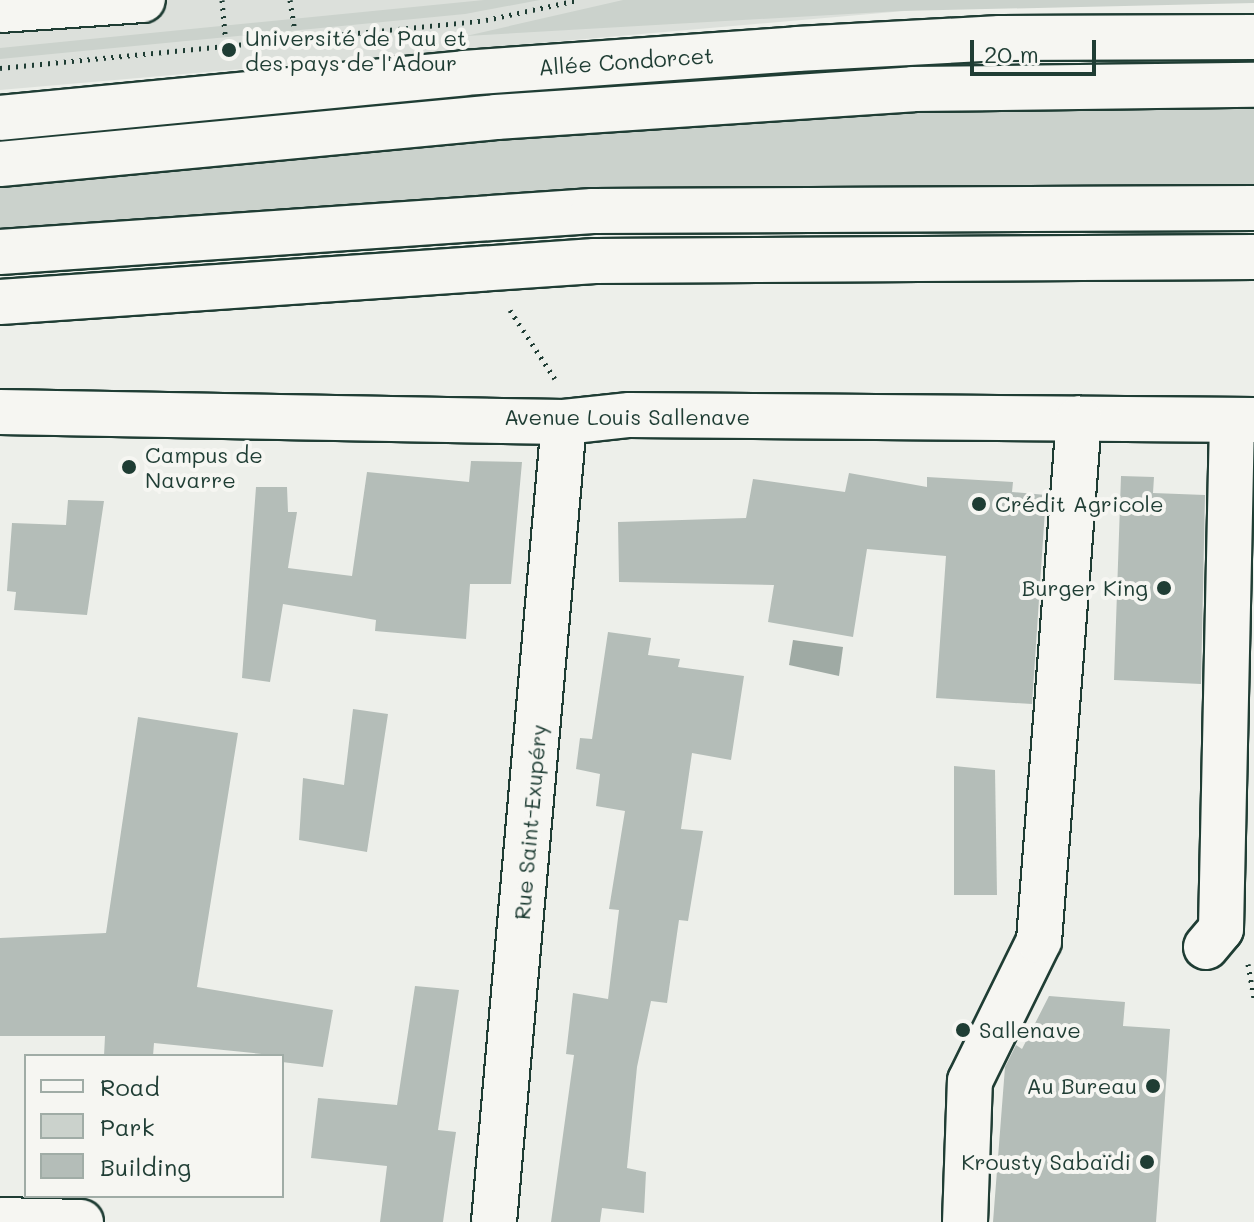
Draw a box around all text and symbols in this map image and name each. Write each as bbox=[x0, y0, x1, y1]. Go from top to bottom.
place label: Université de Pau et des pays de l'Adour bbox=[245, 24, 467, 76]
scale bar bbox=[974, 24, 1100, 74]
text: 20 m bbox=[984, 38, 1039, 69]
marker: Université de Pau et des pays de l'Adour bbox=[220, 41, 238, 59]
street label: Allée Condorcet bbox=[537, 42, 715, 80]
street label: Avenue Louis Sallenave bbox=[504, 404, 750, 430]
place label: Campus de Navarre bbox=[145, 441, 263, 492]
marker: Campus de Navarre bbox=[120, 458, 138, 476]
place label: Crédit Agricole bbox=[995, 491, 1164, 517]
marker: Crédit Agricole bbox=[970, 495, 988, 513]
place label: Burger King bbox=[1022, 575, 1148, 601]
marker: Burger King bbox=[1155, 579, 1173, 597]
street label: Rue Saint-Exupéry bbox=[508, 723, 552, 921]
place label: Sallenave bbox=[979, 1017, 1081, 1043]
marker: Sallenave bbox=[954, 1021, 972, 1039]
legend bbox=[24, 1054, 284, 1198]
text: Road bbox=[100, 1071, 160, 1102]
place label: Au Bureau bbox=[1027, 1073, 1137, 1099]
marker: Au Bureau bbox=[1144, 1077, 1162, 1095]
text: Park bbox=[100, 1111, 154, 1142]
place label: Krousty Sabaïdi bbox=[961, 1149, 1131, 1175]
text: Building bbox=[100, 1151, 191, 1182]
marker: Krousty Sabaïdi bbox=[1138, 1153, 1156, 1171]

